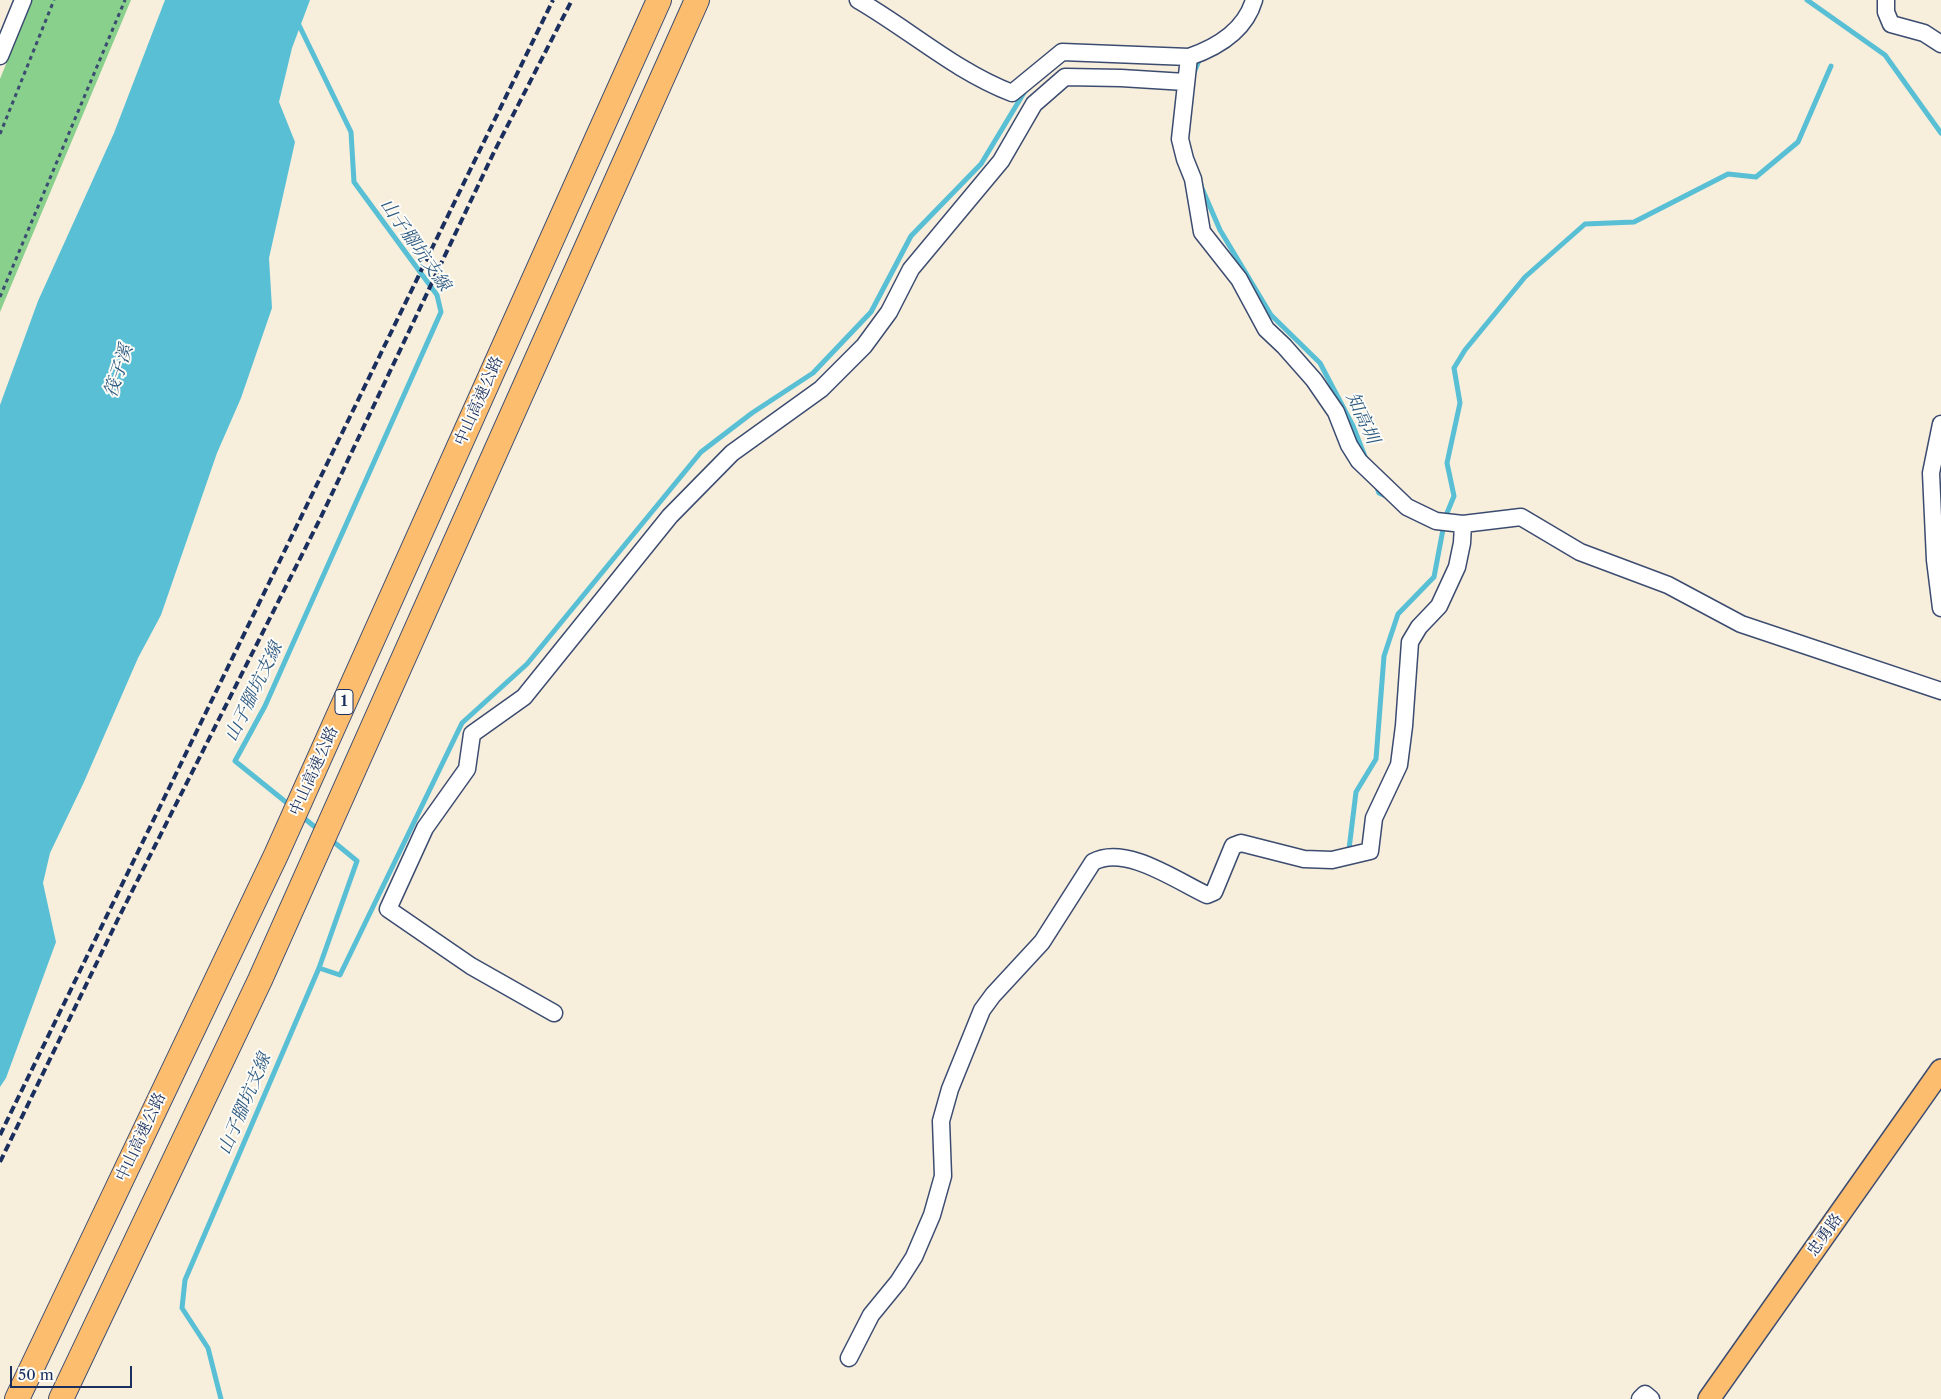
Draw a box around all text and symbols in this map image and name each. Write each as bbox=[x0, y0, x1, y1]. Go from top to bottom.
water label: 山子腳坑支線 bbox=[375, 195, 455, 295]
water label: 筏子溪 bbox=[100, 342, 138, 400]
street label: 中山高速公路 bbox=[451, 353, 507, 449]
water label: 知高圳 bbox=[1341, 389, 1383, 447]
water label: 山子腳坑支線 bbox=[221, 639, 287, 745]
road number: 1 bbox=[335, 690, 353, 714]
street label: 中山高速公路 bbox=[286, 723, 342, 819]
water label: 山子腳坑支線 bbox=[214, 1050, 276, 1158]
street label: 中山高速公路 bbox=[112, 1089, 170, 1185]
street label: 忠勇路 bbox=[1803, 1210, 1847, 1260]
scale bar bbox=[12, 1356, 135, 1388]
text: 50 m bbox=[18, 1365, 54, 1384]

